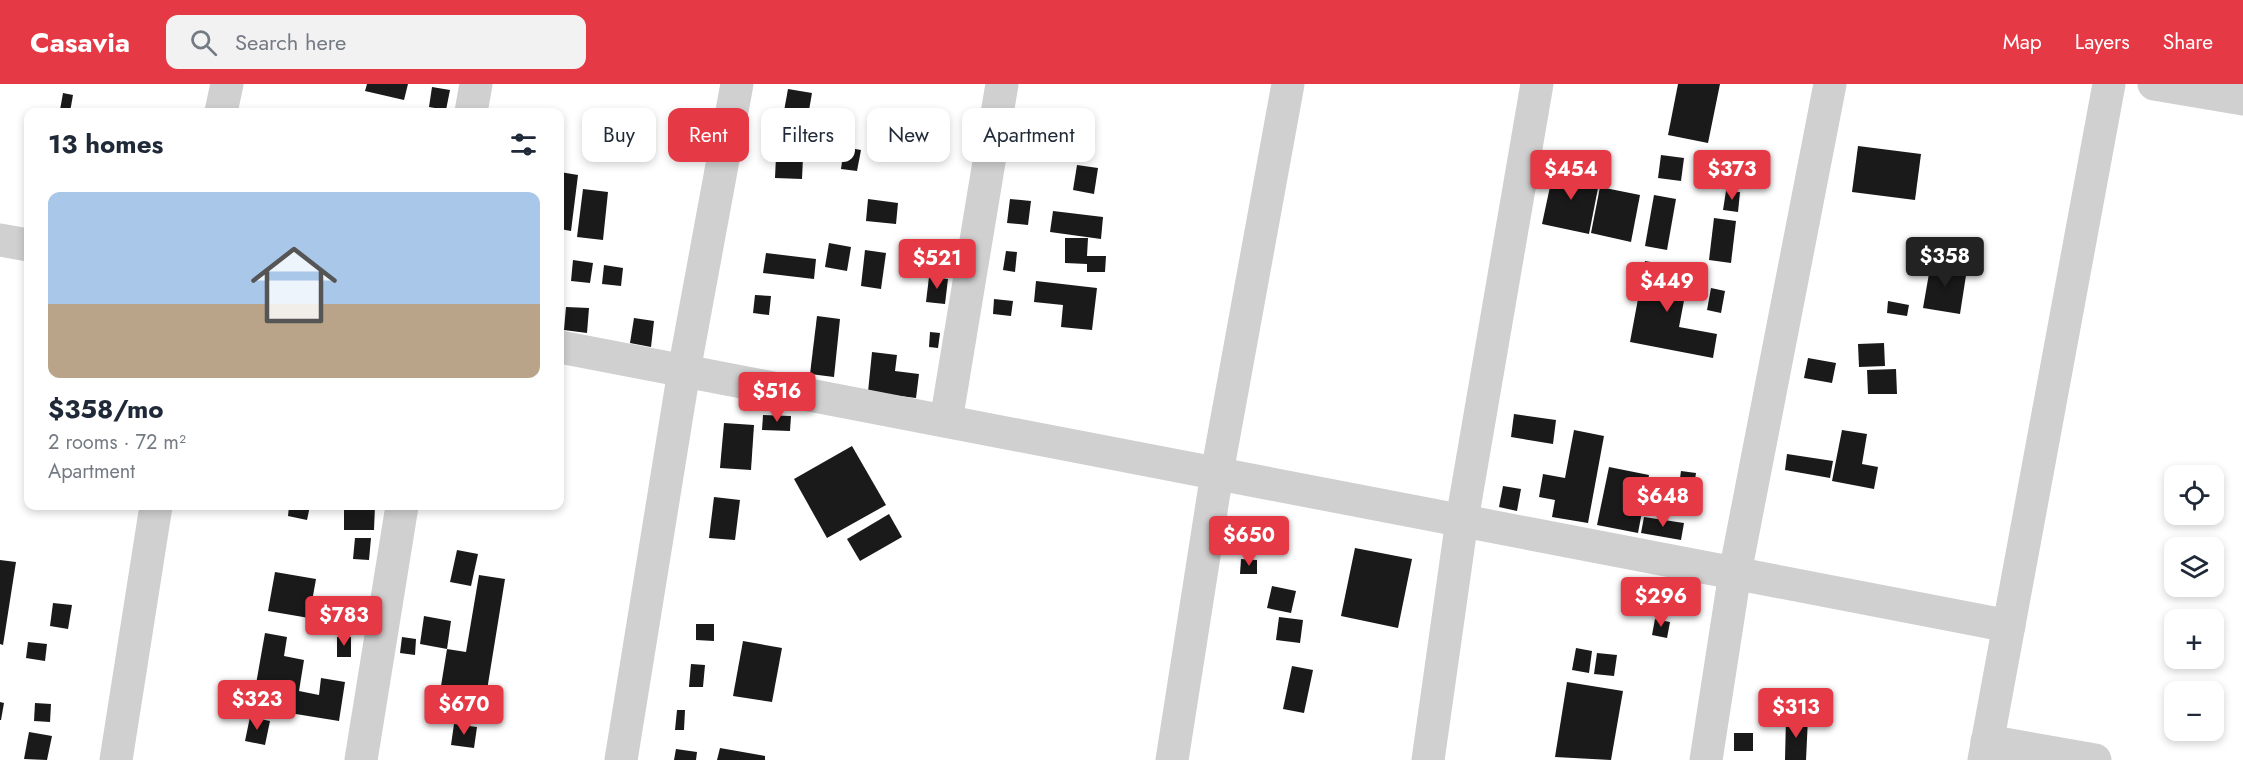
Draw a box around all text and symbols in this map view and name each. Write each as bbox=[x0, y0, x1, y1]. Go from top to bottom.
search box bbox=[166, 15, 586, 69]
text: Casavia bbox=[30, 22, 130, 63]
icon: search bbox=[187, 26, 220, 59]
text: Search here bbox=[235, 26, 346, 58]
text: Map bbox=[2003, 27, 2042, 57]
text: Layers bbox=[2075, 27, 2130, 57]
text: Share bbox=[2163, 27, 2213, 57]
chip: Buy bbox=[582, 108, 656, 162]
chip: Rent bbox=[668, 108, 749, 162]
chip: Filters bbox=[761, 108, 855, 162]
chip: New bbox=[867, 108, 950, 162]
chip: Apartment bbox=[962, 108, 1095, 162]
text: 13 homes bbox=[48, 125, 163, 163]
icon: filters bbox=[507, 128, 540, 161]
pin: $454 bbox=[1535, 150, 1607, 201]
pin: $373 bbox=[1696, 150, 1768, 201]
text: $454 bbox=[1544, 155, 1598, 184]
text: $373 bbox=[1707, 155, 1757, 184]
icon: home bbox=[240, 231, 348, 339]
pin: $358 bbox=[1909, 237, 1981, 288]
pin: $521 bbox=[901, 239, 973, 290]
text: $358 bbox=[1920, 242, 1970, 271]
text: $521 bbox=[913, 244, 961, 273]
pin: $449 bbox=[1631, 262, 1703, 313]
text: $449 bbox=[1640, 267, 1694, 296]
pin: $516 bbox=[741, 372, 813, 423]
text: $516 bbox=[753, 377, 801, 406]
text: $358/mo bbox=[48, 390, 164, 428]
text: 2 rooms · 72 m² bbox=[48, 428, 186, 457]
text: Apartment bbox=[48, 457, 135, 486]
map controls bbox=[2164, 465, 2224, 741]
button: locate bbox=[2164, 465, 2224, 525]
pin: $648 bbox=[1627, 477, 1699, 528]
text: $648 bbox=[1637, 482, 1689, 511]
pin: $650 bbox=[1213, 516, 1285, 567]
text: $650 bbox=[1223, 521, 1275, 550]
button: layers bbox=[2164, 537, 2224, 597]
pin: $296 bbox=[1625, 577, 1697, 628]
text: $296 bbox=[1635, 582, 1687, 611]
pin: $783 bbox=[308, 596, 380, 647]
text: $783 bbox=[319, 601, 369, 630]
button: + bbox=[2164, 609, 2224, 669]
pin: $323 bbox=[221, 680, 293, 731]
button: − bbox=[2164, 681, 2224, 741]
text: $323 bbox=[232, 685, 282, 714]
pin: $670 bbox=[428, 685, 500, 736]
pin: $313 bbox=[1760, 688, 1832, 739]
text: $670 bbox=[438, 690, 490, 719]
text: $313 bbox=[1772, 693, 1820, 722]

